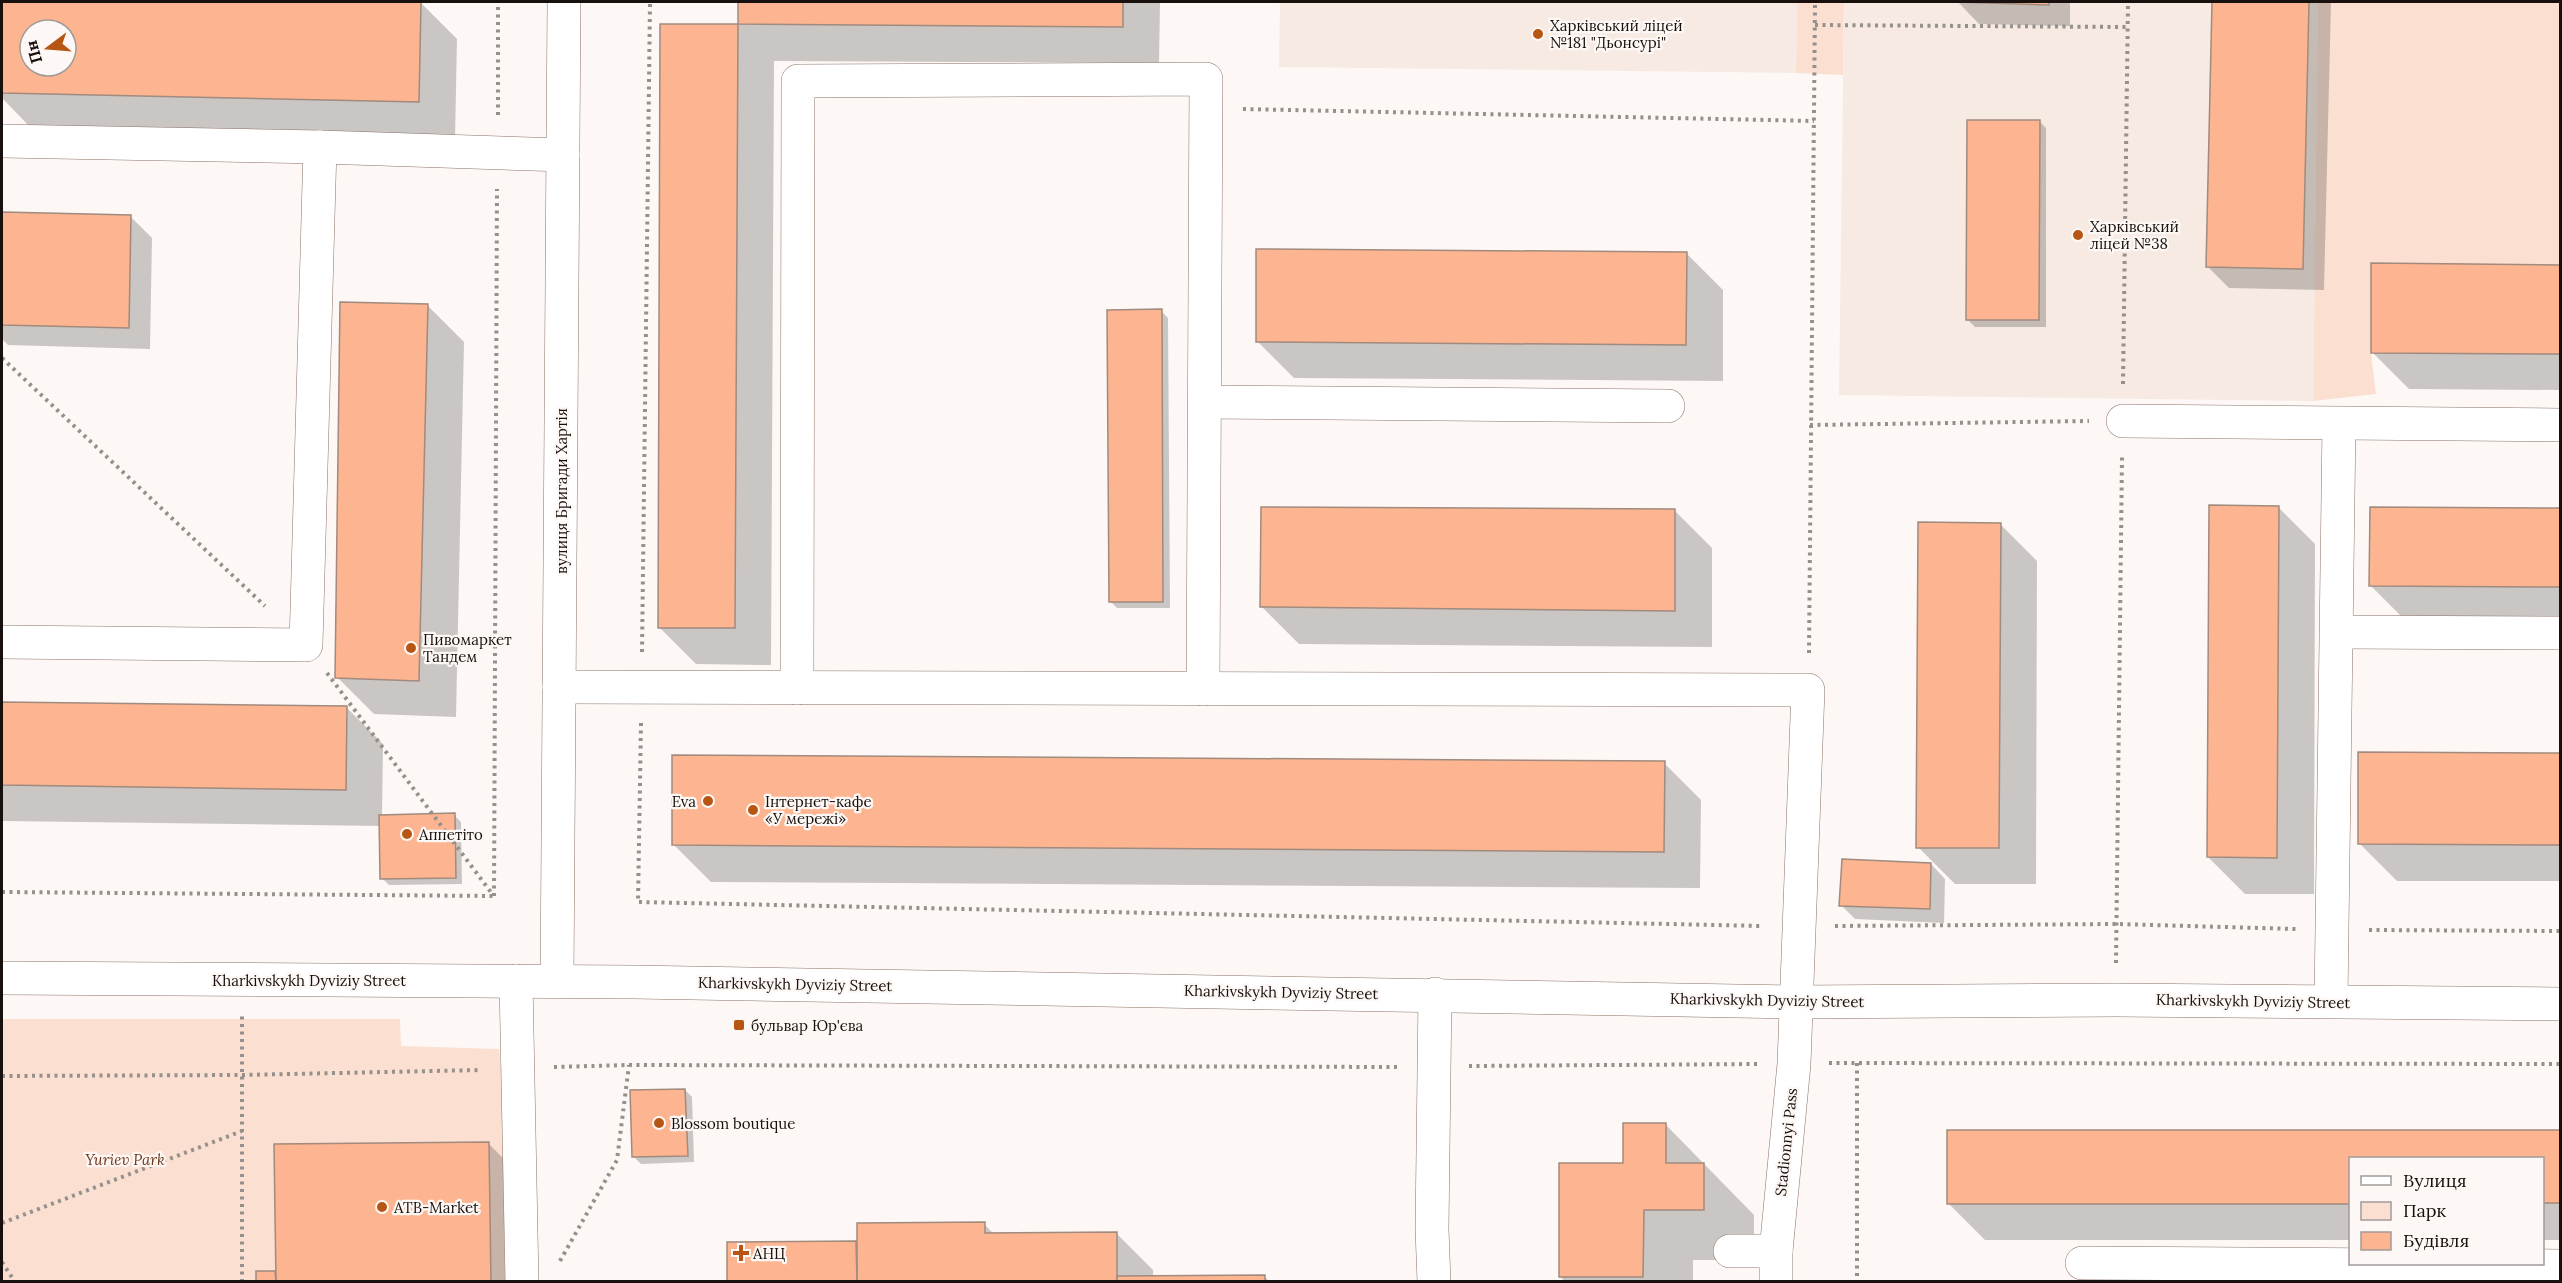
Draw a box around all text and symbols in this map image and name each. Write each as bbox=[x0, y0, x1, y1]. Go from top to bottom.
place label: Харківський ліцей №181 "Дьонсурі" bbox=[1550, 16, 1683, 52]
north arrow bbox=[18, 18, 78, 78]
marker: Харківський ліцей №181 "Дьонсурі" bbox=[1531, 27, 1545, 41]
text: Пн bbox=[21, 38, 46, 66]
place label: Харківський ліцей №38 bbox=[2090, 217, 2179, 253]
marker: Харківський ліцей №38 bbox=[2071, 228, 2085, 242]
street label: вулиця Бригади Хартія bbox=[552, 408, 571, 574]
place label: Пивомаркет Тандем bbox=[423, 630, 512, 666]
marker: Пивомаркет Тандем bbox=[404, 641, 418, 655]
place label: Eva bbox=[672, 792, 696, 811]
place label: Інтернет-кафе «У мережі» bbox=[765, 792, 872, 828]
marker: Eva bbox=[701, 794, 715, 808]
marker: Інтернет-кафе «У мережі» bbox=[746, 803, 760, 817]
place label: Аппетіто bbox=[418, 825, 483, 844]
marker: Аппетіто bbox=[400, 827, 414, 841]
street label: Kharkivskykh Dyviziy Street bbox=[212, 971, 406, 990]
street label: Kharkivskykh Dyviziy Street bbox=[698, 973, 892, 995]
street label: Kharkivskykh Dyviziy Street bbox=[1184, 981, 1378, 1003]
street label: Kharkivskykh Dyviziy Street bbox=[1670, 989, 1864, 1011]
street label: Kharkivskykh Dyviziy Street bbox=[2156, 990, 2350, 1012]
place label: бульвар Юр'єва bbox=[751, 1016, 863, 1035]
marker: бульвар Юр'єва bbox=[732, 1018, 746, 1032]
street label: Stadionnyi Pass bbox=[1771, 1087, 1801, 1197]
place label: Blossom boutique bbox=[671, 1114, 795, 1133]
marker: Blossom boutique bbox=[652, 1116, 666, 1130]
park label: Yuriev Park bbox=[85, 1150, 165, 1169]
legend bbox=[2349, 1157, 2544, 1265]
text: Вулиця bbox=[2403, 1169, 2466, 1192]
place label: ATB-Market bbox=[393, 1198, 479, 1217]
text: Парк bbox=[2403, 1199, 2447, 1222]
marker: ATB-Market bbox=[375, 1200, 389, 1214]
text: Будівля bbox=[2403, 1229, 2469, 1252]
place label: АНЦ bbox=[752, 1244, 785, 1263]
marker: АНЦ bbox=[734, 1246, 748, 1260]

